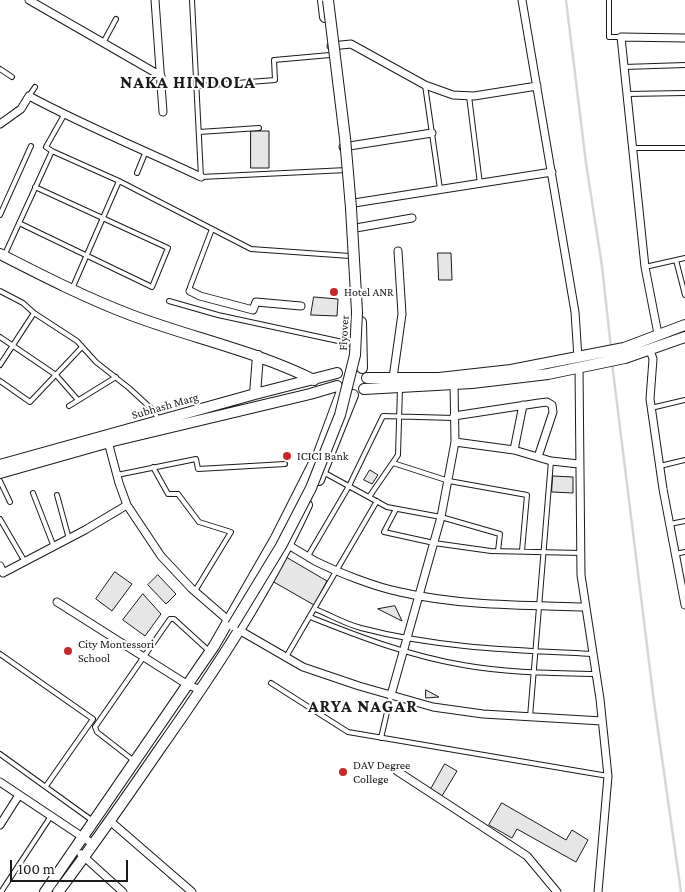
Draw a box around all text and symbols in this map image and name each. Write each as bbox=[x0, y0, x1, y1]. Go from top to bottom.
district label: NAKA HINDOLA bbox=[119, 71, 257, 93]
place label: Hotel ANR bbox=[344, 285, 394, 299]
marker: Hotel ANR bbox=[328, 286, 340, 298]
street label: Flyover bbox=[336, 315, 352, 351]
street label: Subhash Marg bbox=[130, 390, 200, 422]
place label: ICICI Bank bbox=[297, 449, 349, 463]
marker: ICICI Bank bbox=[281, 450, 293, 462]
place label: City Montessori School bbox=[78, 637, 154, 665]
marker: City Montessori School bbox=[62, 645, 74, 657]
district label: ARYA NAGAR bbox=[307, 695, 419, 717]
place label: DAV Degree College bbox=[353, 758, 410, 786]
marker: DAV Degree College bbox=[337, 766, 349, 778]
scale bar bbox=[12, 850, 130, 882]
text: 100 m bbox=[18, 861, 55, 877]

